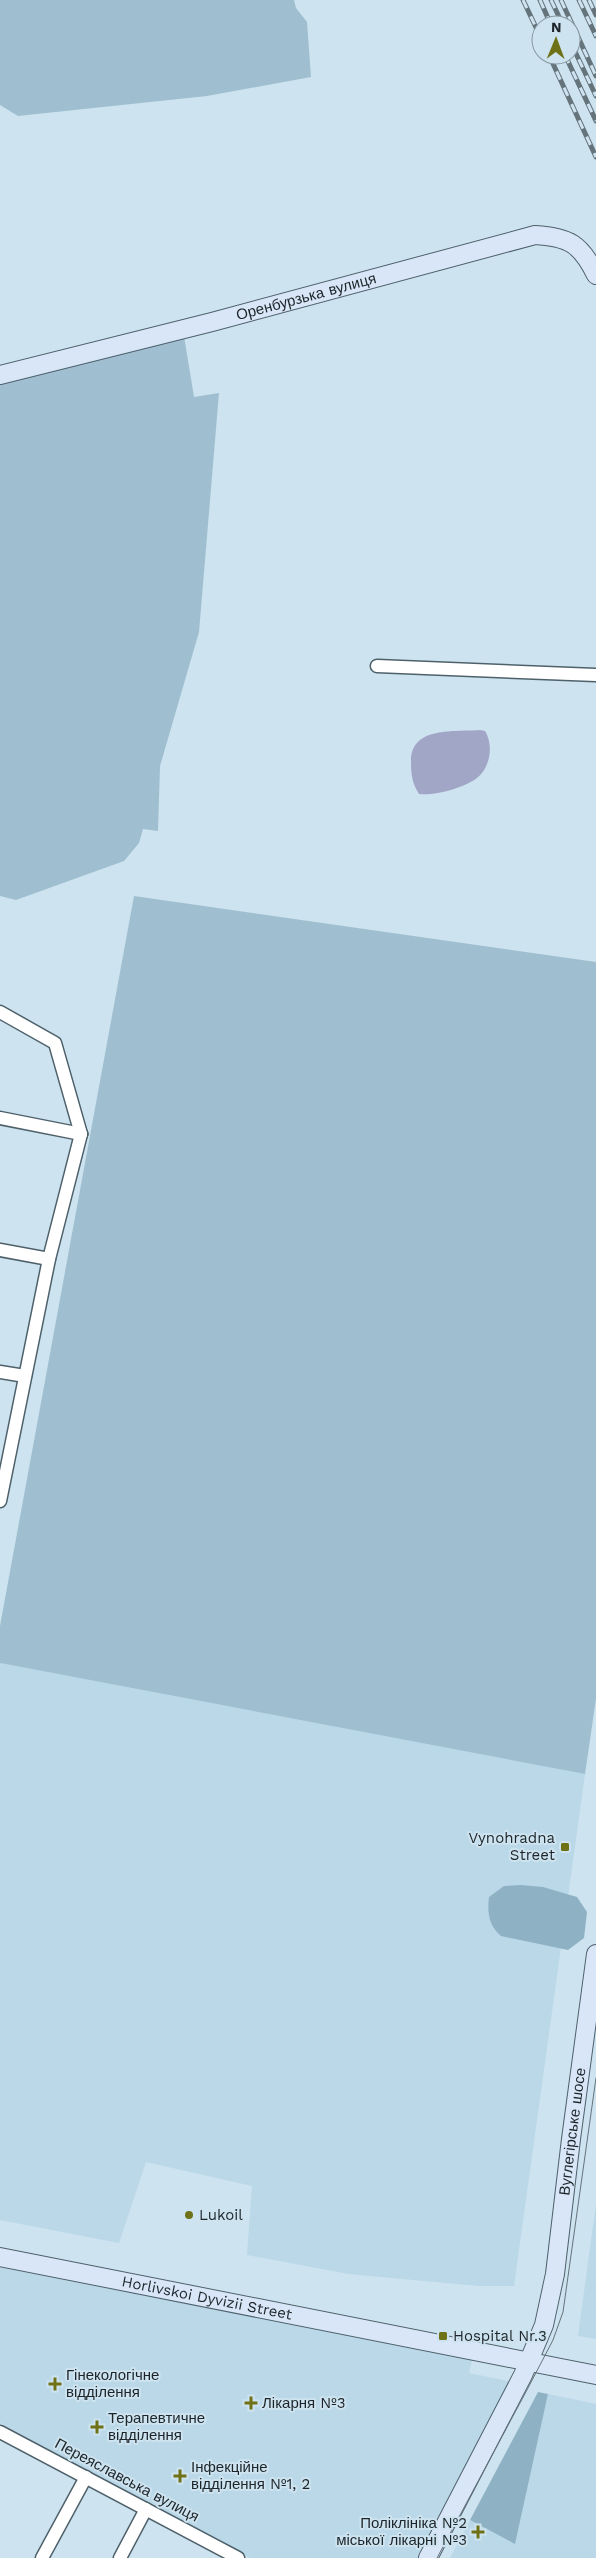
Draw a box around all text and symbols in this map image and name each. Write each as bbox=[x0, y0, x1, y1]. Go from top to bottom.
north arrow bbox=[531, 15, 581, 65]
text: N bbox=[551, 19, 562, 35]
street label: Оренбурзька вулиця bbox=[234, 269, 378, 324]
place label: Vynohradna Street bbox=[469, 1829, 556, 1864]
marker: Vynohradna Street bbox=[559, 1841, 571, 1853]
street label: Вуглегірське шосе bbox=[555, 2067, 590, 2196]
place label: Lukoil bbox=[199, 2206, 243, 2224]
marker: Lukoil bbox=[183, 2209, 195, 2221]
street label: Horlivskoi Dyvizii Street bbox=[120, 2272, 294, 2324]
place label: Hospital Nr.3 bbox=[453, 2327, 547, 2345]
marker: Hospital Nr.3 bbox=[437, 2330, 449, 2342]
place label: Гінекологічне відділення bbox=[66, 2366, 159, 2401]
marker: Гінекологічне відділення bbox=[48, 2377, 62, 2391]
place label: Лікарня №3 bbox=[262, 2394, 345, 2412]
marker: Лікарня №3 bbox=[244, 2396, 258, 2410]
place label: Терапевтичне відділення bbox=[108, 2409, 205, 2444]
marker: Терапевтичне відділення bbox=[90, 2420, 104, 2434]
street label: Переяславська вулиця bbox=[52, 2434, 202, 2526]
place label: Інфекційне відділення №1, 2 bbox=[191, 2458, 310, 2493]
marker: Інфекційне відділення №1, 2 bbox=[173, 2469, 187, 2483]
place label: Поліклініка №2 міської лікарні №3 bbox=[336, 2514, 467, 2549]
marker: Поліклініка №2 міської лікарні №3 bbox=[471, 2525, 485, 2539]

